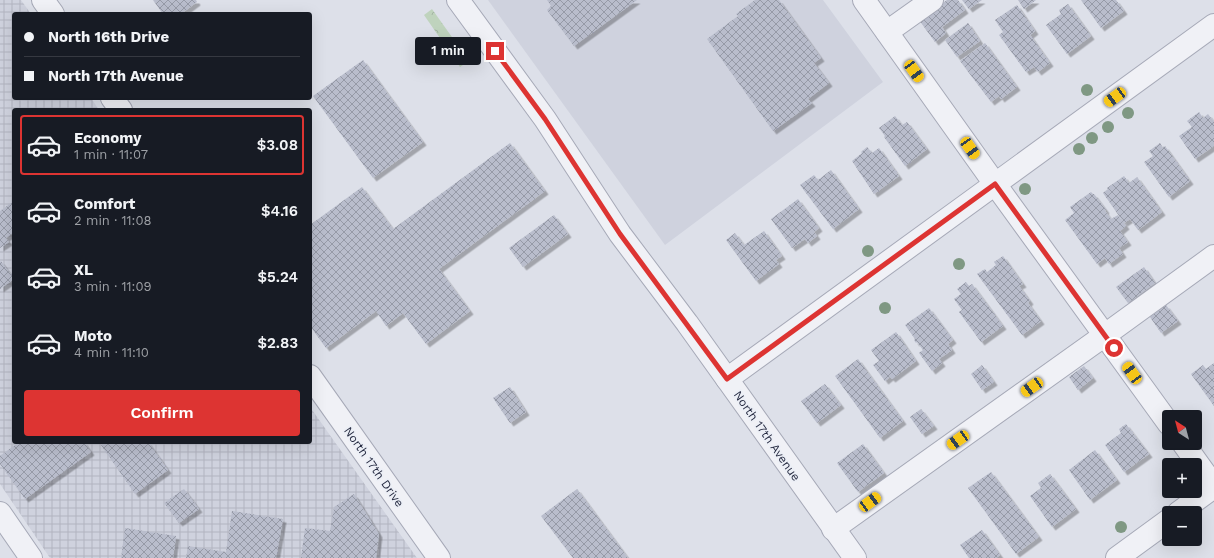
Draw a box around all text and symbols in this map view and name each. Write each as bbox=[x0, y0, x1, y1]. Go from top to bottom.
text: North 16th Drive bbox=[48, 28, 169, 46]
callout: 1 min bbox=[415, 37, 481, 65]
route end bbox=[486, 42, 504, 60]
text: 1 min bbox=[431, 43, 465, 58]
car bbox=[902, 58, 926, 84]
text: North 17th Avenue bbox=[48, 67, 184, 85]
car bbox=[1102, 85, 1128, 109]
icon: car bbox=[26, 127, 62, 163]
text: Economy bbox=[74, 129, 141, 147]
car bbox=[958, 135, 982, 161]
text: $3.08 bbox=[257, 136, 298, 154]
text: 1 min · 11:07 bbox=[74, 147, 148, 162]
icon: car bbox=[26, 193, 62, 229]
text: Comfort bbox=[74, 195, 135, 213]
text: $4.16 bbox=[261, 202, 298, 220]
text: 2 min · 11:08 bbox=[74, 213, 152, 228]
icon: car bbox=[26, 259, 62, 295]
text: XL bbox=[74, 261, 93, 279]
text: $5.24 bbox=[257, 268, 298, 286]
text: 3 min · 11:09 bbox=[74, 279, 152, 294]
icon: car bbox=[26, 325, 62, 361]
text: Moto bbox=[74, 327, 112, 345]
text: $2.83 bbox=[257, 334, 298, 352]
route start bbox=[1105, 339, 1123, 357]
text: 4 min · 11:10 bbox=[74, 345, 149, 360]
car bbox=[1120, 360, 1144, 386]
car bbox=[1019, 375, 1045, 399]
street label: North 17th Avenue bbox=[731, 388, 803, 484]
button: Confirm bbox=[24, 390, 300, 436]
north arrow bbox=[1162, 410, 1202, 450]
map controls bbox=[1162, 410, 1202, 546]
street label: North 17th Drive bbox=[341, 424, 407, 510]
car bbox=[945, 428, 971, 452]
button: + bbox=[1162, 458, 1202, 498]
car bbox=[857, 490, 883, 514]
button: − bbox=[1162, 506, 1202, 546]

